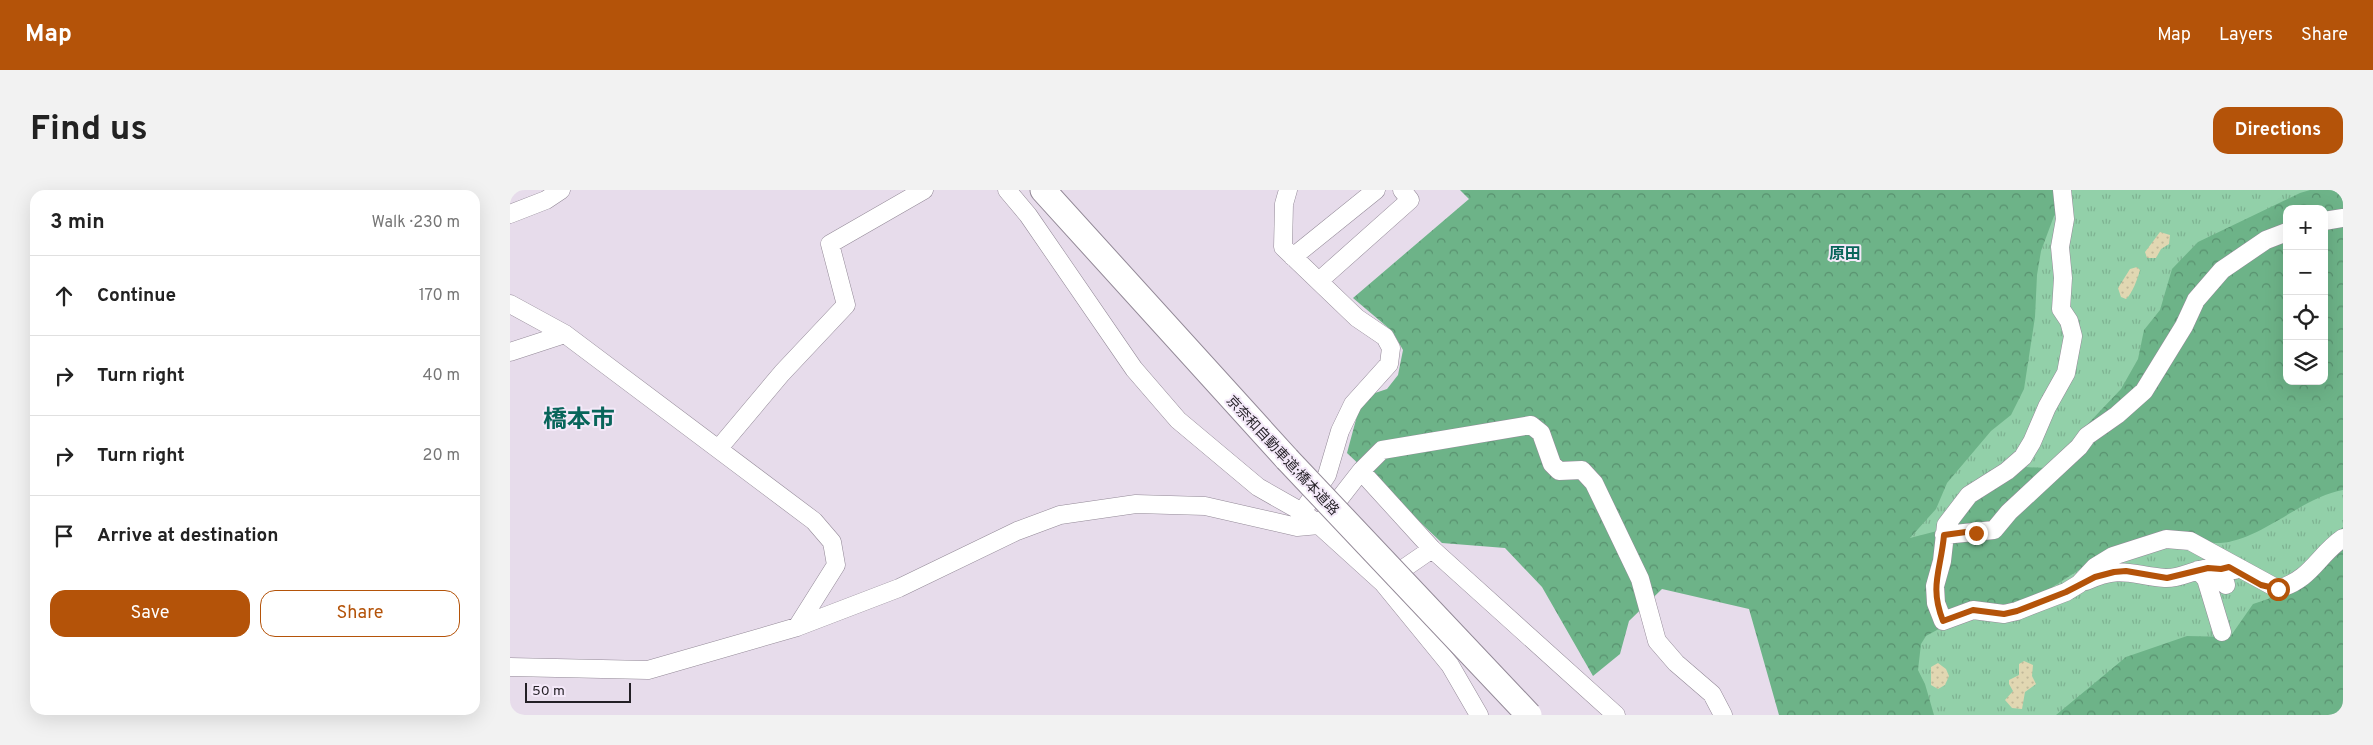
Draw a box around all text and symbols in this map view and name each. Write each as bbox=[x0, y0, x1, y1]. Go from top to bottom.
text: Map bbox=[25, 20, 72, 50]
text: Map bbox=[2157, 24, 2191, 47]
text: Layers bbox=[2219, 24, 2273, 47]
text: Share bbox=[2301, 24, 2348, 47]
button: Directions bbox=[2213, 107, 2343, 154]
text: Find us bbox=[30, 108, 148, 152]
map controls bbox=[2283, 205, 2328, 385]
button: + bbox=[2283, 205, 2328, 250]
text: 3 min bbox=[50, 209, 105, 236]
text: Walk · 230 m bbox=[371, 213, 460, 233]
district label: 原田 bbox=[1829, 245, 1861, 265]
button: − bbox=[2283, 250, 2328, 295]
icon: ahead bbox=[50, 282, 78, 310]
text: Continue bbox=[97, 284, 176, 308]
text: 170 m bbox=[419, 286, 460, 306]
button: locate bbox=[2283, 295, 2328, 340]
button: layers bbox=[2283, 340, 2328, 385]
icon: right bbox=[50, 362, 78, 390]
text: Turn right bbox=[97, 364, 185, 388]
text: 40 m bbox=[422, 366, 460, 386]
street label: 京奈和自動車道;橋本道路 bbox=[1222, 393, 1342, 519]
district label: 橋本市 bbox=[543, 406, 615, 436]
icon: right bbox=[50, 442, 78, 470]
text: Turn right bbox=[97, 444, 185, 468]
text: 20 m bbox=[423, 446, 460, 466]
icon: arrive bbox=[50, 522, 78, 550]
route end bbox=[1965, 522, 1988, 545]
text: Arrive at destination bbox=[97, 524, 278, 548]
route start bbox=[2267, 578, 2290, 601]
button: Save bbox=[50, 590, 250, 637]
button: Share bbox=[260, 590, 460, 637]
scale bar bbox=[525, 680, 631, 703]
text: 50 m bbox=[532, 683, 565, 700]

